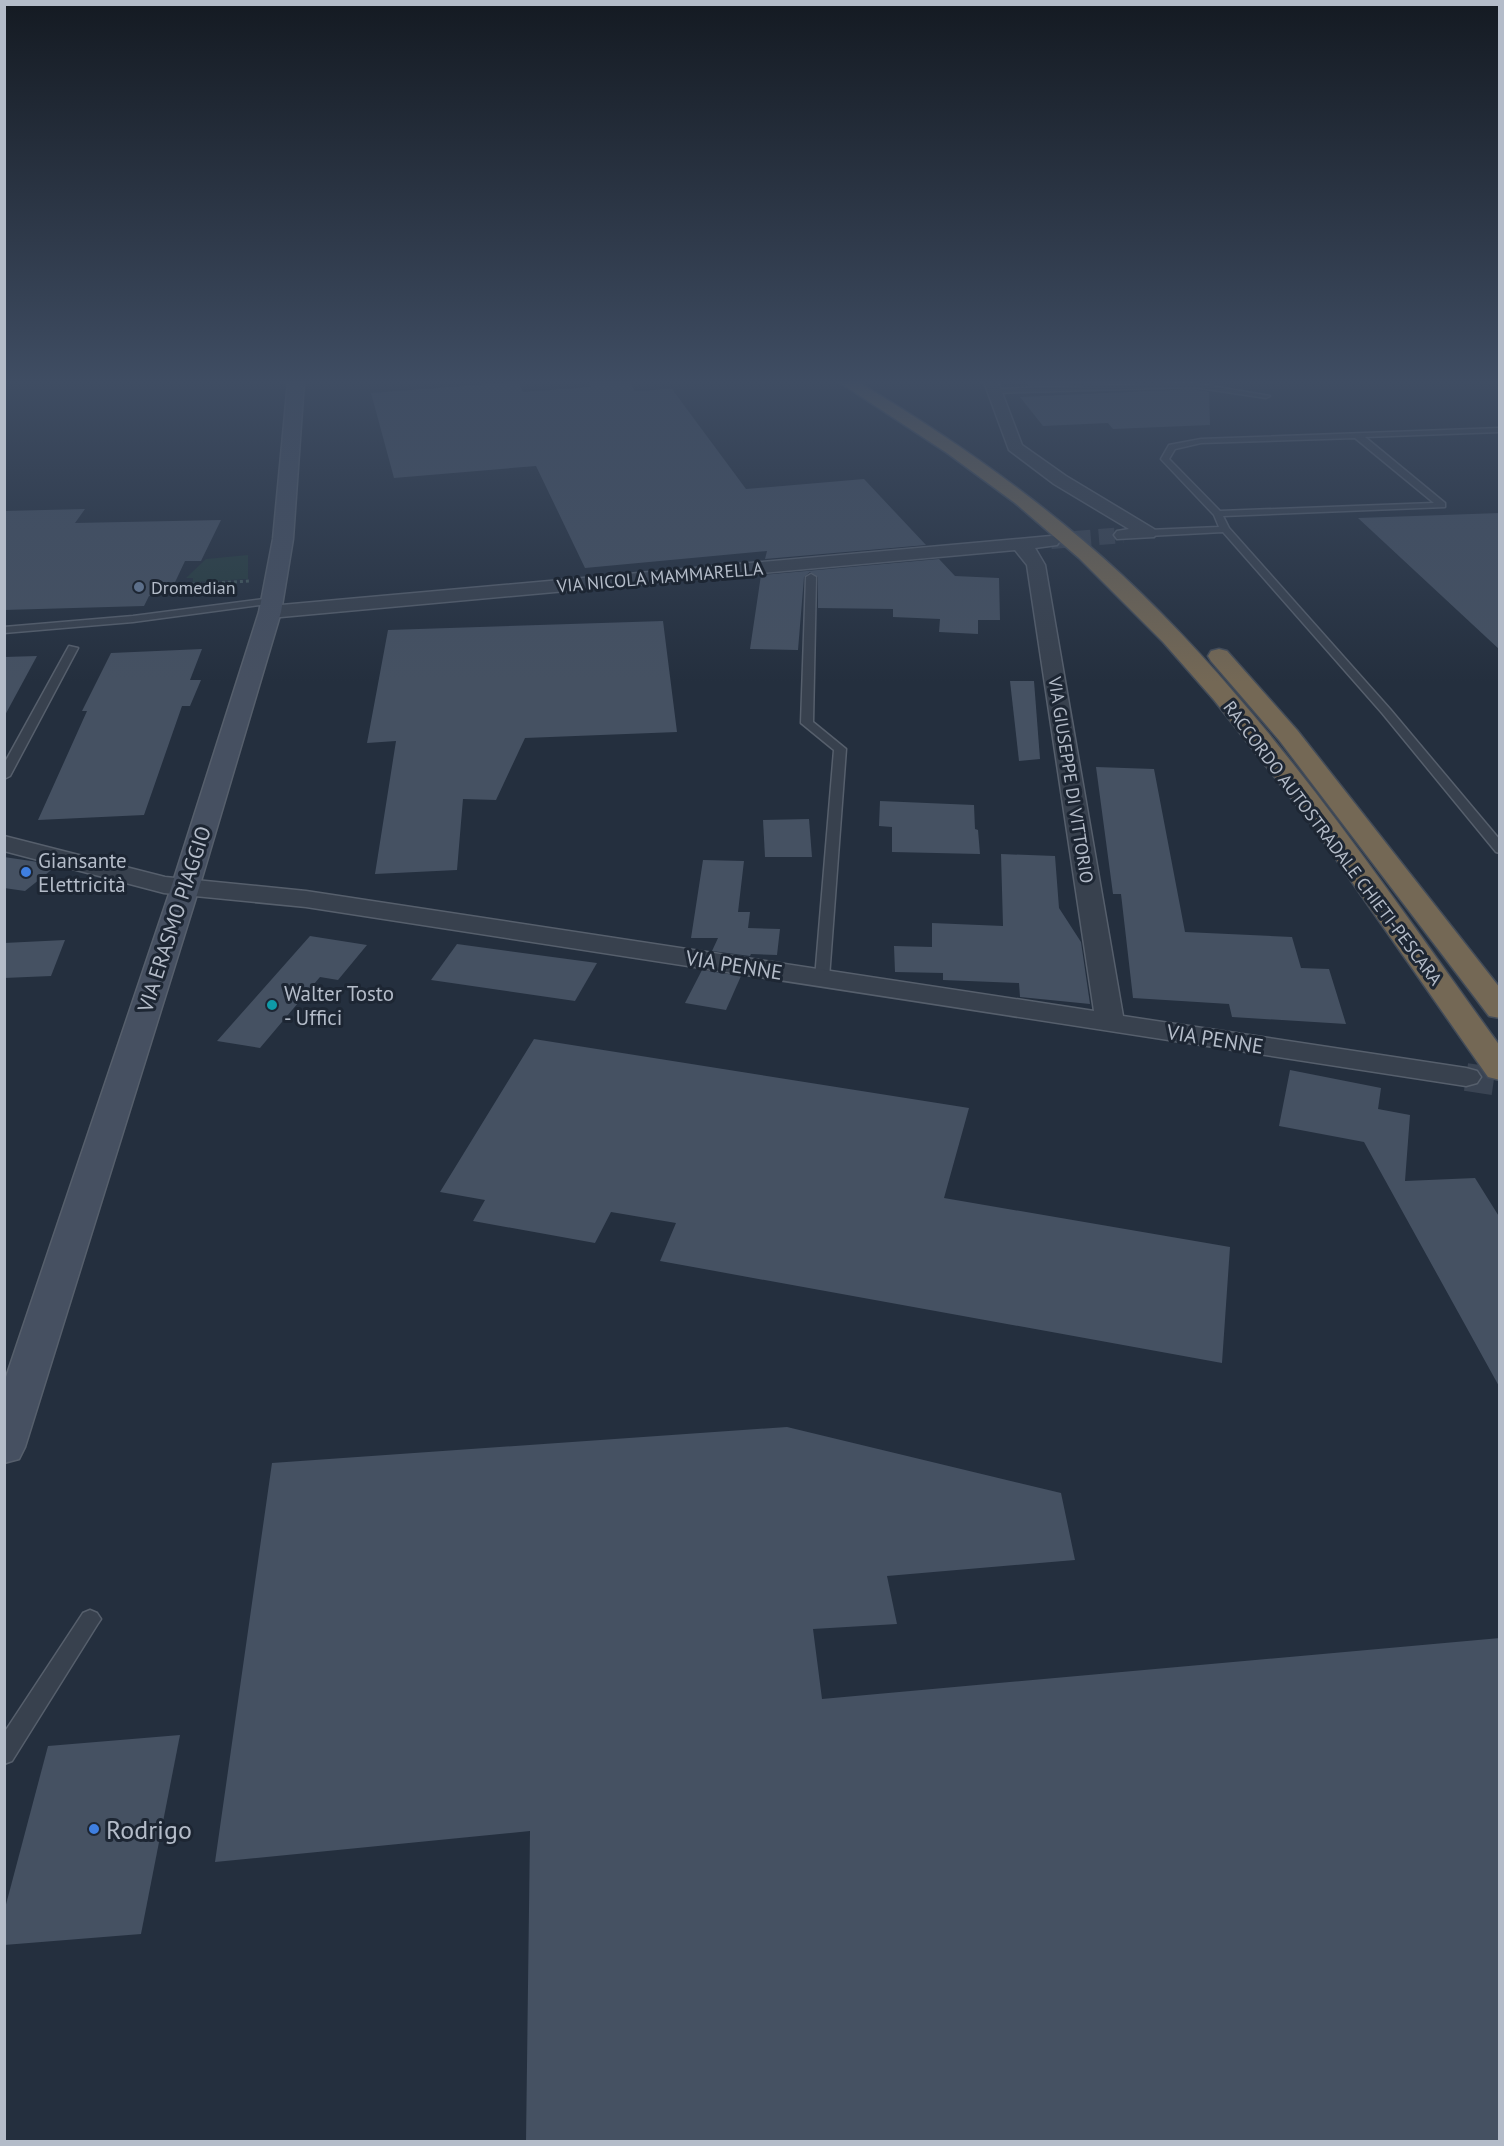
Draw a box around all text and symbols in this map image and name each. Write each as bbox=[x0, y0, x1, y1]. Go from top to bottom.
street label: VIA NICOLA MAMMARELLA bbox=[555, 556, 765, 598]
place label: Dromedian bbox=[151, 576, 236, 599]
marker: Dromedian bbox=[132, 580, 146, 594]
street label: VIA GIUSEPPE DI VITTORIO bbox=[1043, 674, 1099, 885]
street label: RACCORDO AUTOSTRADALE CHIETI-PESCARA bbox=[1218, 696, 1448, 990]
street label: VIA ERASMO PIAGGIO bbox=[131, 823, 217, 1016]
place label: Giansante Elettricità bbox=[38, 847, 127, 898]
marker: Giansante Elettricità bbox=[19, 865, 33, 879]
street label: VIA PENNE bbox=[683, 944, 784, 986]
place label: Walter Tosto - Uffici bbox=[284, 980, 394, 1031]
marker: Walter Tosto - Uffici bbox=[265, 998, 279, 1012]
street label: VIA PENNE bbox=[1164, 1018, 1265, 1060]
place label: Rodrigo bbox=[106, 1813, 192, 1846]
marker: Rodrigo bbox=[87, 1822, 101, 1836]

